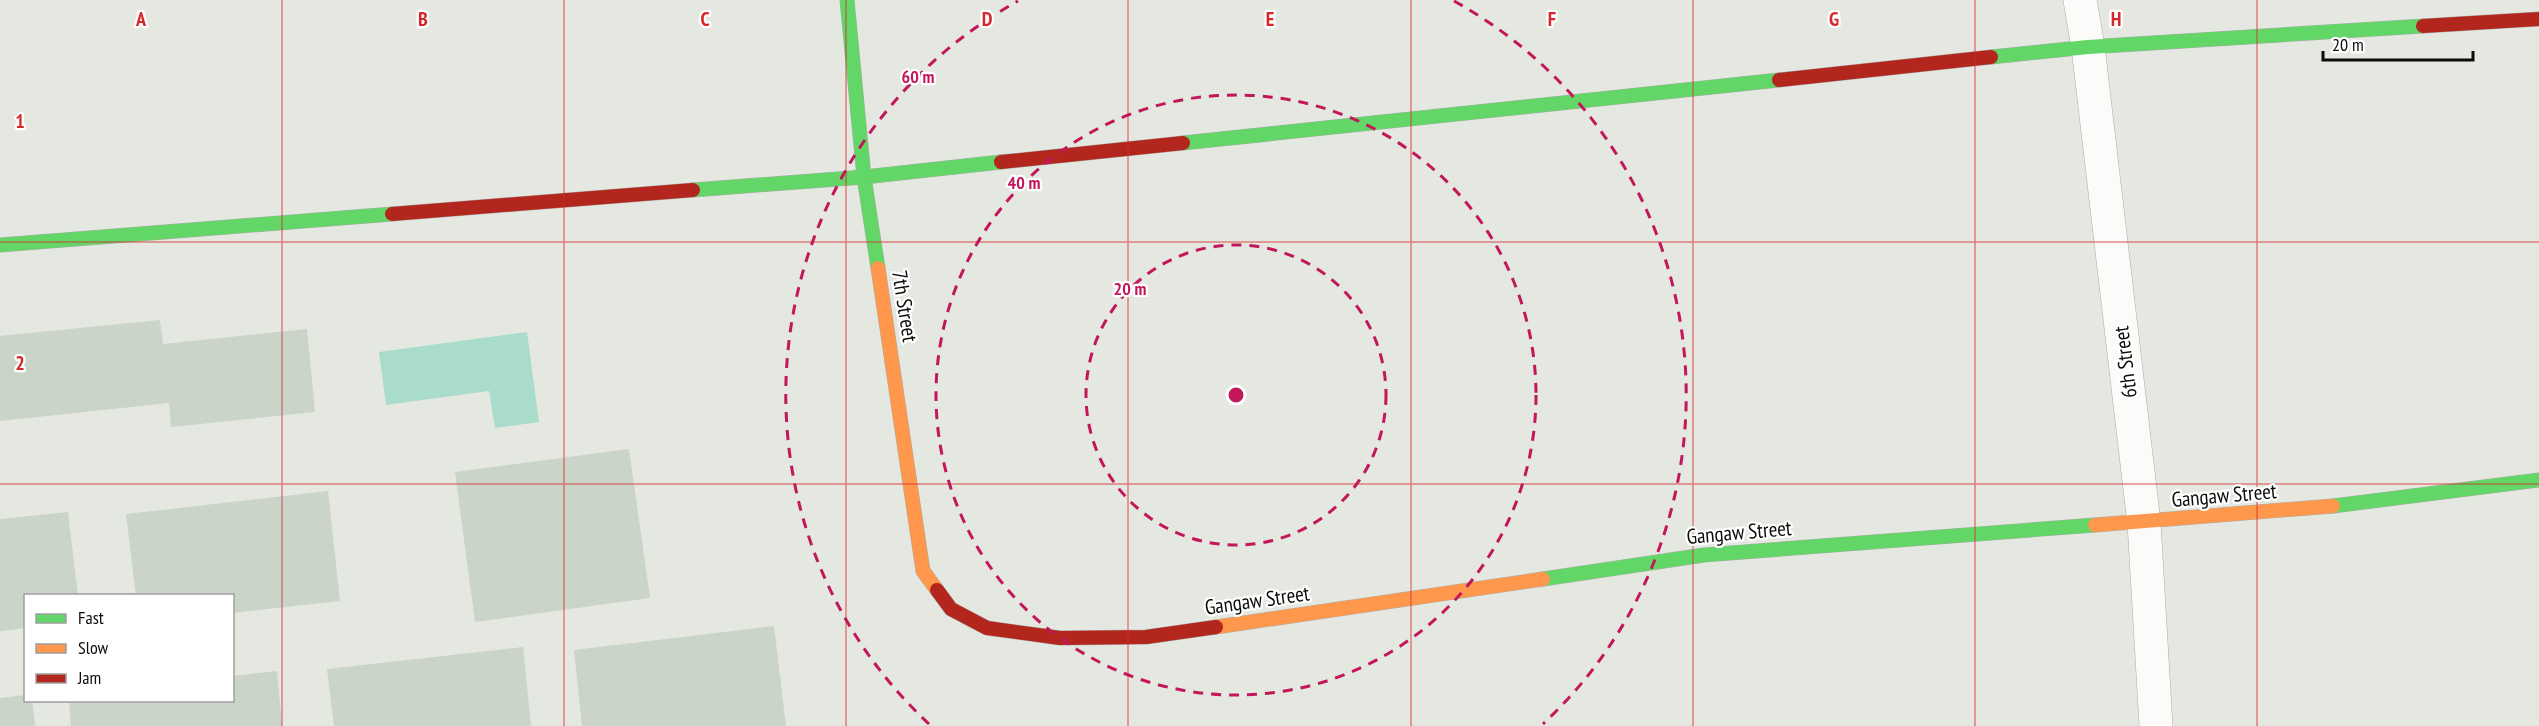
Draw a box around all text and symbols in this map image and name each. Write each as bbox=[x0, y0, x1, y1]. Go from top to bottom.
text: A bbox=[135, 6, 147, 32]
text: B bbox=[418, 6, 428, 32]
text: C bbox=[700, 6, 710, 32]
text: D bbox=[982, 6, 993, 32]
text: E bbox=[1266, 6, 1274, 32]
text: F bbox=[1548, 6, 1556, 32]
text: G bbox=[1829, 6, 1839, 32]
text: H bbox=[2111, 6, 2121, 32]
scale bar bbox=[2323, 24, 2473, 62]
text: 20 m bbox=[2332, 33, 2364, 56]
text: 60 m bbox=[902, 65, 934, 88]
text: 1 bbox=[15, 108, 25, 134]
text: 40 m bbox=[1008, 171, 1040, 194]
street label: 7th Street bbox=[886, 268, 924, 344]
text: 20 m bbox=[1114, 277, 1146, 300]
street label: 6th Street bbox=[2107, 324, 2143, 400]
text: 2 bbox=[15, 350, 25, 376]
centre of rings bbox=[1226, 385, 1246, 405]
street label: Gangaw Street bbox=[2170, 477, 2278, 513]
street label: Gangaw Street bbox=[1685, 514, 1793, 550]
street label: Gangaw Street bbox=[1203, 579, 1311, 621]
legend bbox=[24, 594, 234, 702]
text: Fast bbox=[78, 606, 104, 629]
text: Slow bbox=[78, 636, 109, 659]
text: Jam bbox=[77, 666, 101, 689]

